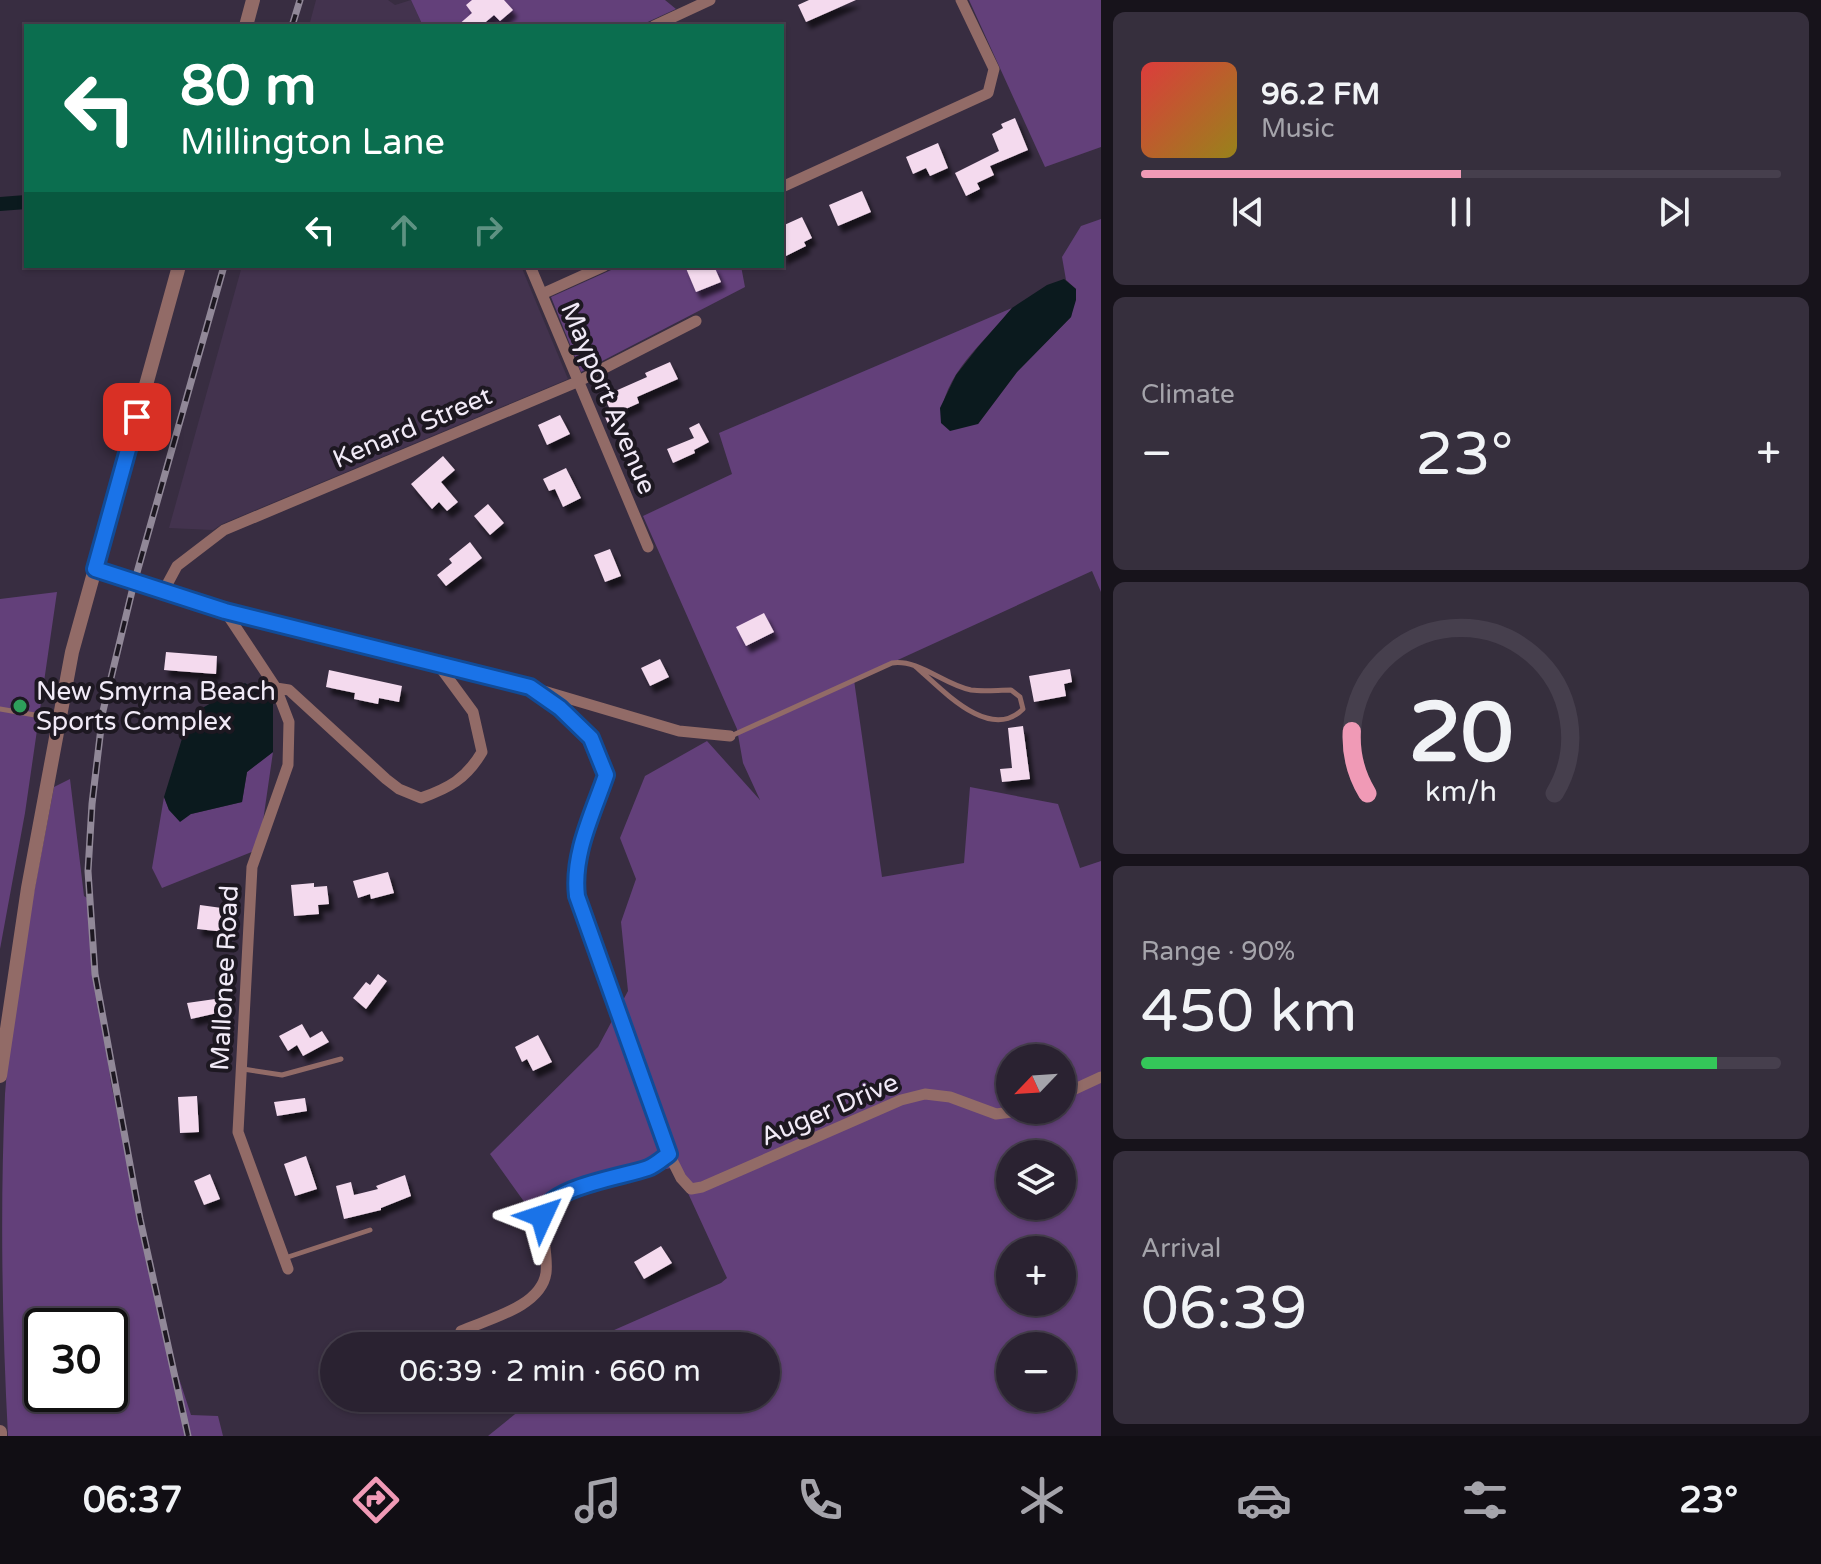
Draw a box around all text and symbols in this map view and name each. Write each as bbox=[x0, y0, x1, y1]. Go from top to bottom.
text: 80 m bbox=[180, 53, 316, 120]
icon: left bbox=[48, 56, 152, 160]
text: 96.2 FM bbox=[1261, 76, 1380, 113]
text: Music bbox=[1261, 113, 1334, 144]
text: Millington Lane bbox=[180, 121, 445, 164]
icon: previous bbox=[1226, 190, 1270, 234]
icon: pause bbox=[1439, 190, 1483, 234]
icon: next bbox=[1652, 190, 1696, 234]
icon: left bbox=[298, 208, 342, 252]
icon: ahead bbox=[382, 208, 426, 252]
icon: right bbox=[466, 208, 510, 252]
street label: Mayport Avenue bbox=[554, 298, 663, 499]
text: Climate bbox=[1141, 379, 1235, 410]
street label: Kenard Street bbox=[328, 380, 496, 475]
pin bbox=[103, 383, 171, 451]
icon: arrive bbox=[115, 395, 159, 439]
text: 23° bbox=[1415, 419, 1513, 491]
text: − bbox=[1141, 428, 1172, 481]
text: + bbox=[1756, 428, 1781, 481]
place label: New Smyrna Beach Sports Complex bbox=[36, 676, 276, 737]
text: 20 bbox=[1409, 684, 1513, 784]
marker: New Smyrna Beach Sports Complex bbox=[11, 697, 29, 715]
text: km/h bbox=[1425, 775, 1497, 809]
street label: Mallonee Road bbox=[204, 884, 245, 1072]
text: Range · 90% bbox=[1141, 936, 1295, 967]
text: 450 km bbox=[1141, 976, 1357, 1048]
north arrow bbox=[996, 1044, 1076, 1124]
map controls bbox=[996, 1044, 1076, 1412]
street label: Auger Drive bbox=[756, 1067, 903, 1152]
button: layers bbox=[996, 1140, 1076, 1220]
position arrow bbox=[500, 1174, 584, 1258]
text: Arrival bbox=[1141, 1233, 1221, 1264]
button: + bbox=[996, 1236, 1076, 1316]
text: 06:39 bbox=[1141, 1273, 1307, 1345]
speed limit sign: 30 bbox=[24, 1308, 128, 1412]
button: − bbox=[996, 1332, 1076, 1412]
text: 06:39 · 2 min · 660 m bbox=[399, 1353, 701, 1390]
icon: directions bbox=[348, 1472, 404, 1528]
icon: music bbox=[570, 1472, 626, 1528]
icon: phone bbox=[792, 1472, 848, 1528]
icon: climate bbox=[1014, 1472, 1070, 1528]
icon: car bbox=[1236, 1472, 1292, 1528]
icon: filters bbox=[1457, 1472, 1513, 1528]
text: 06:37 bbox=[83, 1479, 183, 1522]
text: 23° bbox=[1679, 1479, 1738, 1522]

